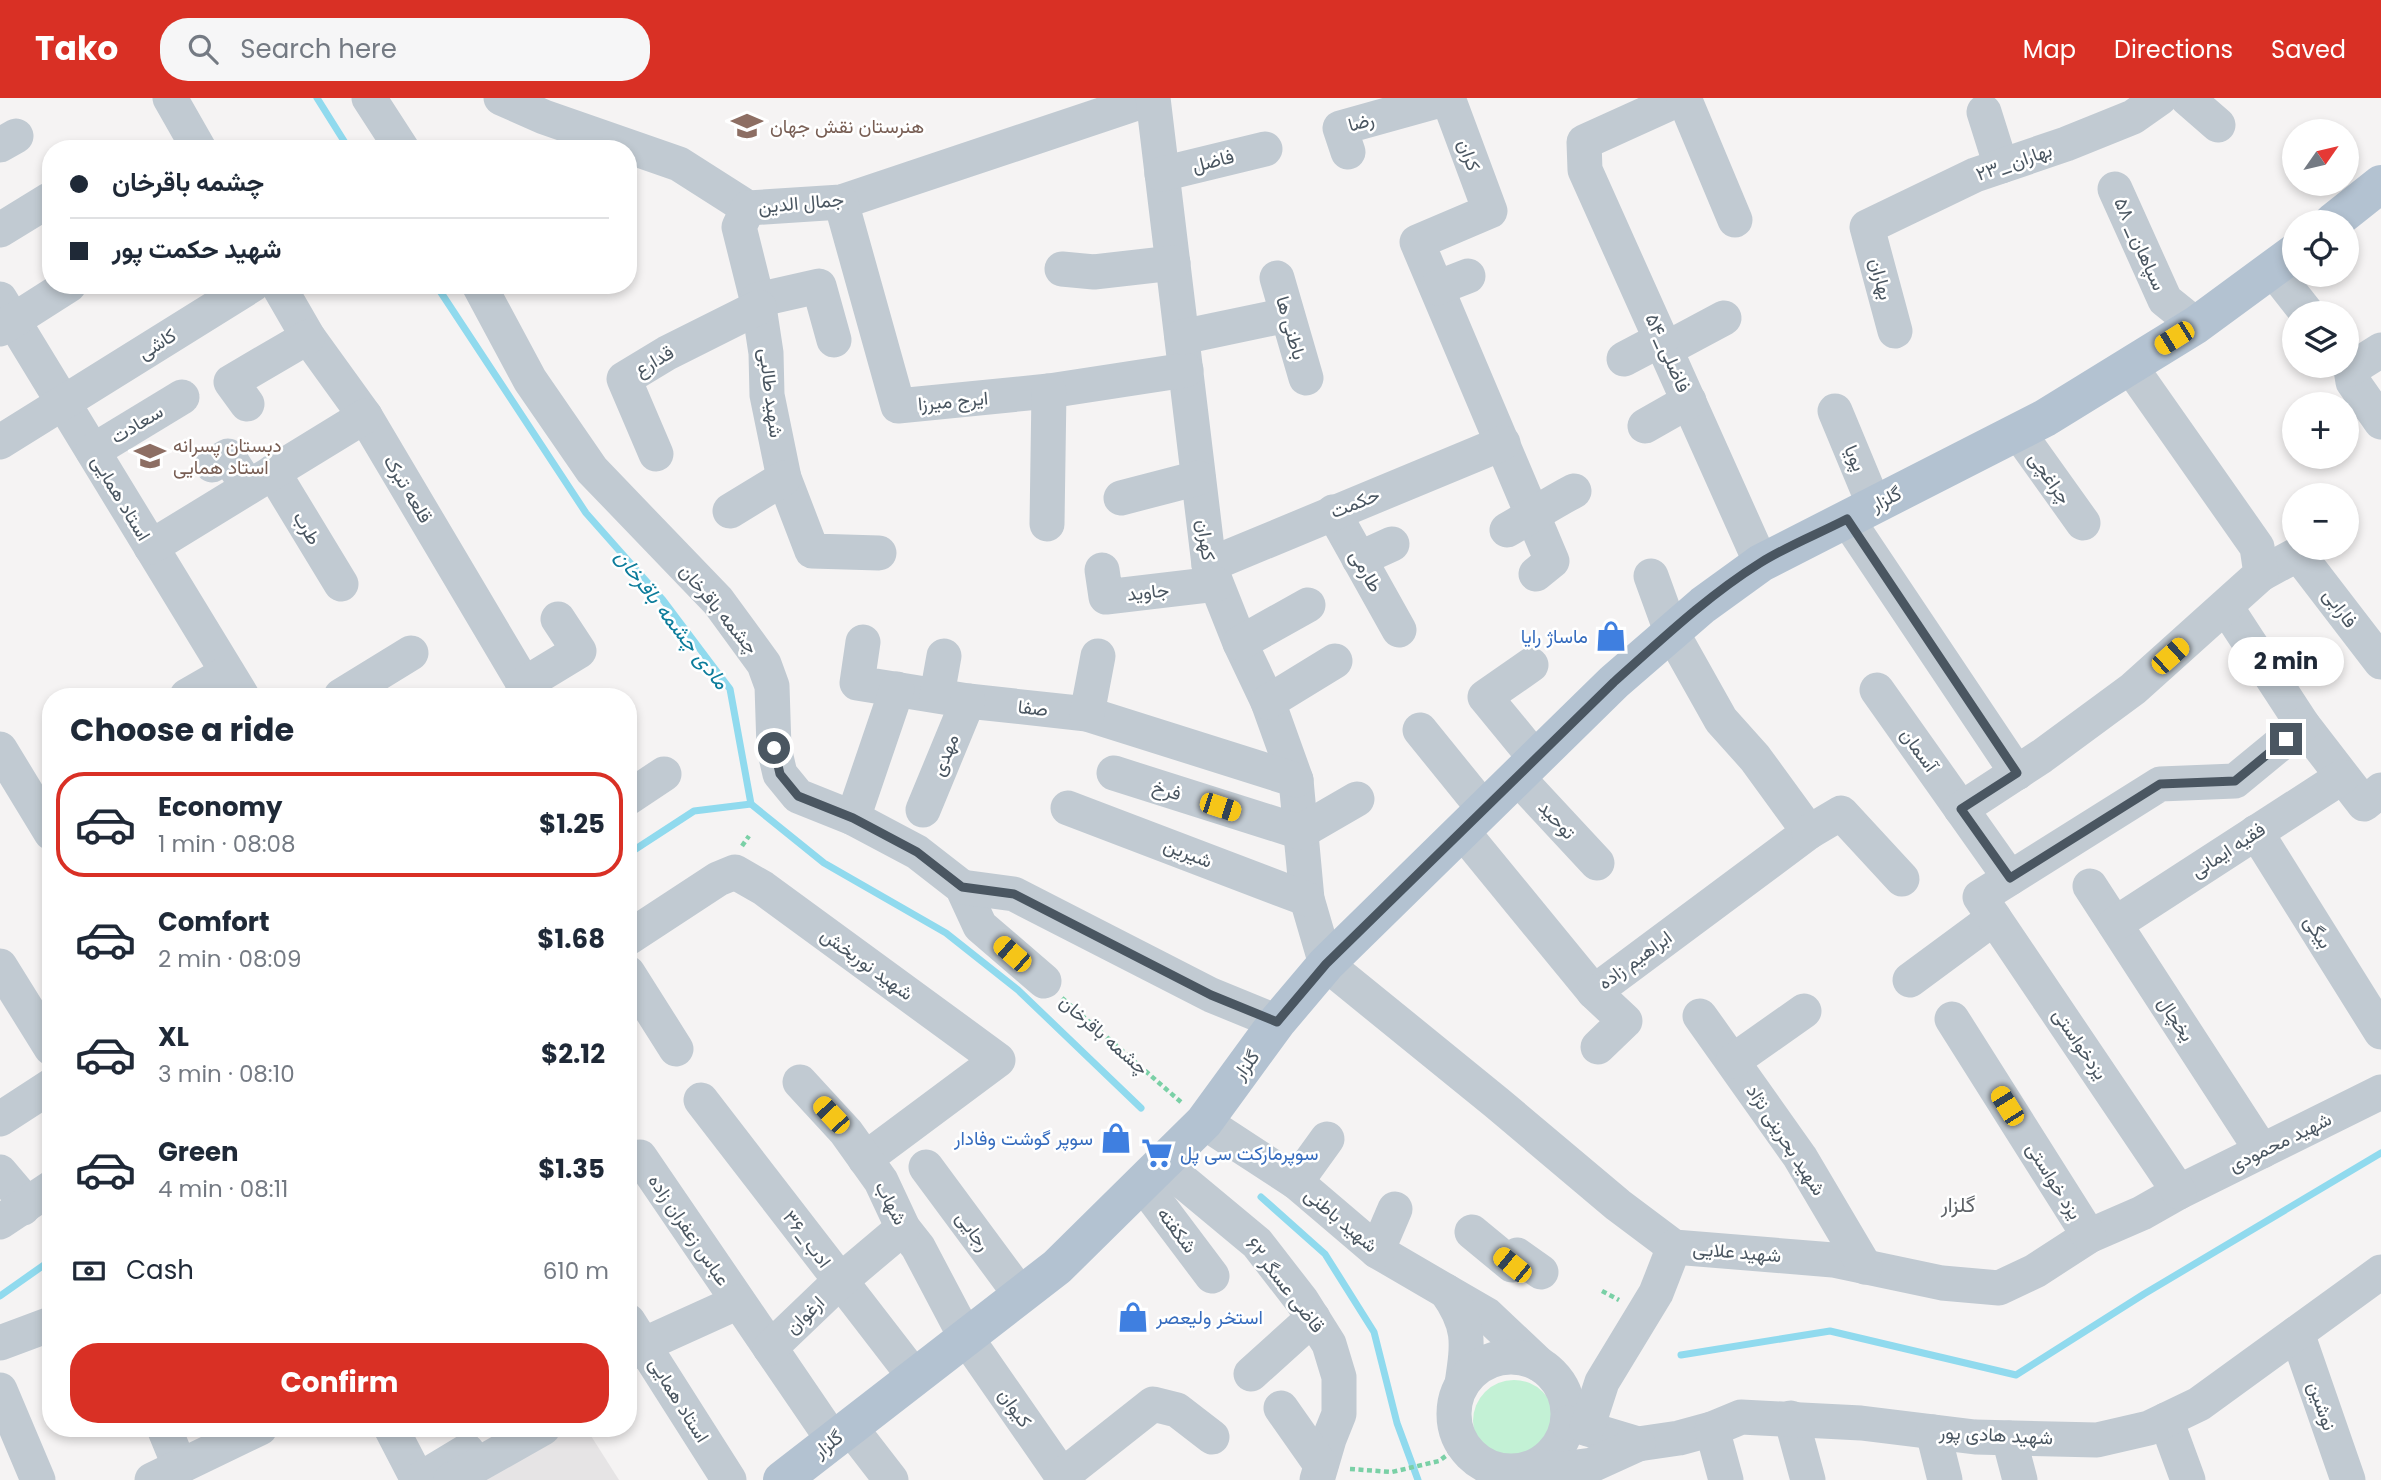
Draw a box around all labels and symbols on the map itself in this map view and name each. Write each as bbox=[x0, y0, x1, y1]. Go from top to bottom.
street label: رضا bbox=[1345, 106, 1377, 138]
school or university icon: هنرستان نقش جهان bbox=[730, 109, 764, 143]
place label: هنرستان نقش جهان bbox=[770, 113, 924, 140]
north arrow bbox=[2282, 119, 2359, 196]
street label: کران bbox=[1451, 135, 1487, 175]
street label: ۲۳_بهاران bbox=[1972, 136, 2056, 188]
street label: فاضل bbox=[1189, 143, 1237, 179]
street label: جمال الدین bbox=[757, 186, 845, 220]
street label: ۵۸ _سپاهان bbox=[2107, 193, 2173, 295]
street label: بهاران bbox=[1862, 255, 1900, 303]
street label: باطنی ها bbox=[1269, 293, 1313, 363]
street label: ۵۴_فاضلی bbox=[1639, 309, 1697, 397]
car bbox=[2151, 318, 2198, 358]
street label: کاشی bbox=[133, 322, 181, 366]
street label: قدارع bbox=[629, 339, 679, 383]
street label: شهید طالبی bbox=[752, 347, 790, 439]
street label: ایرج میرزا bbox=[917, 384, 989, 418]
street label: سعادت bbox=[106, 398, 168, 450]
place label: دبستان پسرانه استاد همایی bbox=[173, 432, 282, 481]
school or university icon: دبستان پسرانه استاد همایی bbox=[133, 439, 167, 473]
street label: پویا bbox=[1837, 441, 1873, 475]
street label: چراغچی bbox=[2022, 446, 2078, 510]
street label: استاد همایی bbox=[85, 450, 157, 546]
street label: قلعه تبرک bbox=[377, 450, 439, 528]
street label: گلزار bbox=[1865, 480, 1906, 519]
street label: حکمت bbox=[1326, 481, 1384, 525]
street label: طرب bbox=[286, 506, 328, 550]
street label: کهران bbox=[1190, 518, 1222, 562]
water label: مادی چشمه باقرخان bbox=[608, 543, 736, 696]
street label: طارمی bbox=[1343, 545, 1389, 597]
street label: چشمه باقرخان bbox=[673, 558, 765, 660]
street label: جاوید bbox=[1126, 576, 1170, 608]
street label: فارابی bbox=[2316, 583, 2364, 633]
shop icon: ماساژ رایا bbox=[1594, 619, 1628, 653]
place label: ماساژ رایا bbox=[1521, 623, 1588, 650]
car bbox=[2148, 634, 2193, 678]
callout: 2 min bbox=[2228, 638, 2344, 686]
street label: صفا bbox=[1017, 693, 1049, 723]
street label: آسمان bbox=[1894, 723, 1945, 779]
route end bbox=[2270, 723, 2302, 755]
street label: مهدی bbox=[924, 730, 966, 780]
route start bbox=[758, 732, 790, 764]
street label: فرخ bbox=[1149, 773, 1185, 807]
car bbox=[1197, 791, 1244, 823]
street label: توحید bbox=[1532, 795, 1582, 845]
street label: فقیه ایمانی bbox=[2185, 816, 2271, 884]
street label: شیرین bbox=[1160, 831, 1216, 875]
street label: بیگی bbox=[2297, 910, 2339, 954]
street label: شهید نوربخش bbox=[815, 921, 919, 1007]
street label: ابراهیم زاده bbox=[1593, 924, 1677, 996]
car bbox=[990, 932, 1035, 976]
street label: چشمه باقرخان bbox=[1054, 989, 1154, 1081]
street label: یخچال bbox=[2151, 991, 2201, 1047]
street label: یزدخواستی bbox=[2046, 1003, 2114, 1085]
street label: گلزار bbox=[1225, 1044, 1266, 1086]
street label: شهید بحرینی نژاد bbox=[1740, 1079, 1832, 1201]
car bbox=[1987, 1083, 2028, 1129]
car bbox=[809, 1092, 854, 1138]
street label: شهید محمودی bbox=[2224, 1105, 2336, 1179]
shop icon: سوپر گوشت وفادار bbox=[1099, 1121, 1133, 1155]
place label: سوپر گوشت وفادار bbox=[953, 1125, 1093, 1152]
supermarket icon: سوپرمارکت سی پل bbox=[1140, 1136, 1174, 1170]
street label: یزد خواستی bbox=[2020, 1137, 2088, 1225]
place label: سوپرمارکت سی پل bbox=[1180, 1140, 1319, 1167]
street label: عباس زعفران زاده bbox=[642, 1169, 736, 1291]
street label: شهاب bbox=[868, 1176, 914, 1230]
street label: شهید باطنی bbox=[1299, 1181, 1383, 1259]
district label: گلزار bbox=[1940, 1190, 1975, 1219]
street label: شکفته bbox=[1151, 1201, 1203, 1259]
street label: ۳۶_ادب bbox=[776, 1205, 838, 1273]
street label: رجایی bbox=[949, 1205, 997, 1257]
street label: قاضی عسگر ۶۲ bbox=[1239, 1232, 1331, 1338]
street label: شهید علایی bbox=[1692, 1235, 1782, 1269]
car bbox=[1490, 1244, 1535, 1286]
street label: ارغوان bbox=[779, 1290, 831, 1340]
shop icon: استخر ولیعصر bbox=[1116, 1300, 1150, 1334]
place label: استخر ولیعصر bbox=[1155, 1304, 1263, 1331]
street label: استاد همایی bbox=[642, 1352, 716, 1448]
street label: نوشین bbox=[2301, 1378, 2343, 1434]
street label: کیوان bbox=[992, 1383, 1038, 1433]
street label: شهید هادی پور bbox=[1937, 1418, 2054, 1451]
street label: گلزار bbox=[807, 1424, 849, 1465]

